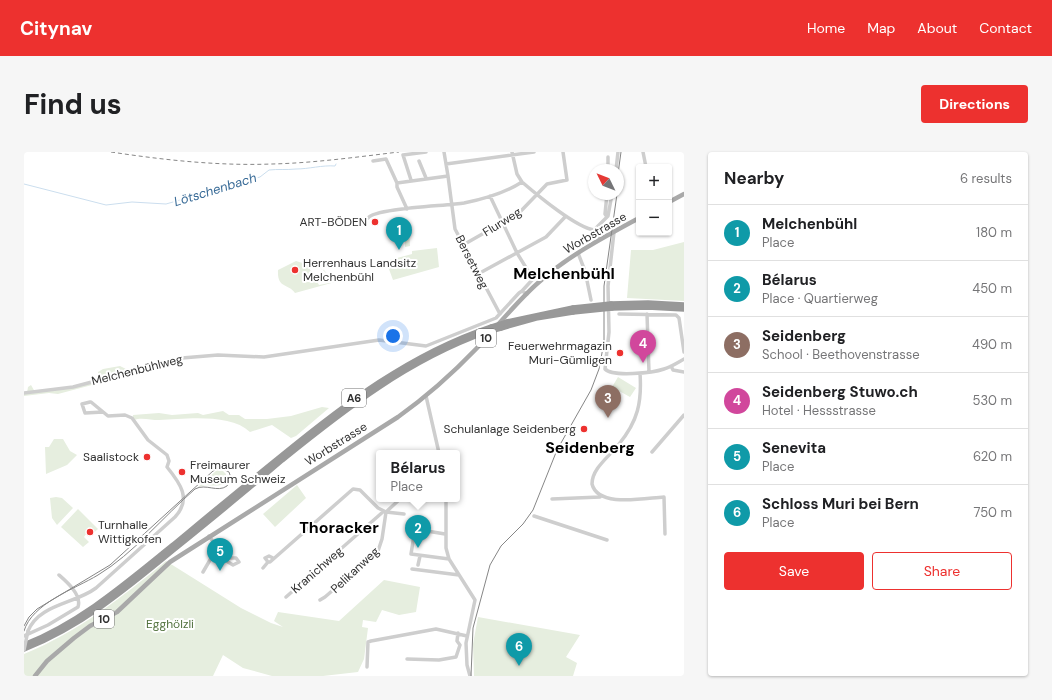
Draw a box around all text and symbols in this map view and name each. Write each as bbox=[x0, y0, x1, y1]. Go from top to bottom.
text: Citynav bbox=[20, 16, 92, 41]
text: Home bbox=[807, 19, 845, 37]
text: Map bbox=[867, 19, 895, 37]
text: About bbox=[917, 19, 957, 37]
text: Contact bbox=[979, 19, 1032, 37]
button: Directions bbox=[921, 85, 1028, 123]
text: Find us bbox=[24, 86, 122, 123]
north arrow bbox=[588, 164, 624, 200]
map controls bbox=[636, 164, 672, 236]
button: + bbox=[636, 164, 672, 200]
text: Nearby bbox=[724, 167, 784, 189]
water label: Lötschenbach bbox=[172, 169, 259, 210]
text: 6 results bbox=[960, 170, 1012, 187]
button: − bbox=[636, 200, 672, 236]
street label: Flurweg bbox=[480, 204, 525, 240]
street label: Worbstrasse bbox=[561, 208, 630, 258]
place label: ART-BÖDEN bbox=[299, 214, 367, 230]
text: Melchenbühl bbox=[762, 214, 857, 234]
marker: ART-BÖDEN bbox=[370, 217, 380, 227]
pin: 1 bbox=[386, 217, 412, 250]
text: 1 bbox=[735, 224, 739, 241]
text: 180 m bbox=[976, 224, 1012, 241]
street label: Bersetweg bbox=[452, 232, 492, 292]
text: Place bbox=[762, 234, 794, 251]
place label: Herrenhaus Landsitz Melchenbühl bbox=[303, 255, 416, 285]
district label: Melchenbühl bbox=[513, 263, 615, 284]
marker: Herrenhaus Landsitz Melchenbühl bbox=[290, 265, 300, 275]
text: Bélarus bbox=[762, 270, 817, 290]
text: 2 bbox=[733, 280, 741, 297]
text: 450 m bbox=[972, 280, 1012, 297]
text: Place · Quartierweg bbox=[762, 290, 878, 307]
your location bbox=[383, 326, 403, 346]
text: Seidenberg bbox=[762, 326, 846, 346]
road number: 10 bbox=[476, 329, 496, 347]
pin: 4 bbox=[630, 330, 656, 363]
text: 3 bbox=[733, 336, 741, 353]
text: 490 m bbox=[972, 336, 1012, 353]
place label: Feuerwehrmagazin Muri-Gümligen bbox=[508, 338, 612, 368]
text: School · Beethovenstrasse bbox=[762, 346, 920, 363]
marker: Feuerwehrmagazin Muri-Gümligen bbox=[615, 348, 625, 358]
street label: Melchenbühlweg bbox=[90, 351, 185, 389]
text: Seidenberg Stuwo.ch bbox=[762, 382, 918, 402]
pin: 3 bbox=[595, 385, 621, 418]
road number: A6 bbox=[342, 389, 366, 407]
text: 4 bbox=[733, 392, 741, 409]
text: 530 m bbox=[972, 392, 1012, 409]
text: Hotel · Hessstrasse bbox=[762, 402, 876, 419]
street label: Worbstrasse bbox=[302, 418, 370, 469]
place label: Schulanlage Seidenberg bbox=[443, 421, 576, 437]
marker: Schulanlage Seidenberg bbox=[579, 424, 589, 434]
district label: Seidenberg bbox=[545, 437, 635, 458]
text: Senevita bbox=[762, 438, 826, 458]
text: 5 bbox=[733, 448, 741, 465]
text: 620 m bbox=[973, 448, 1012, 465]
place label: Saalistock bbox=[83, 449, 139, 465]
popup bbox=[376, 450, 460, 502]
marker: Saalistock bbox=[142, 452, 152, 462]
place label: Freimaurer Museum Schweiz bbox=[190, 457, 285, 487]
text: Bélarus bbox=[391, 458, 445, 478]
text: Place bbox=[762, 458, 794, 475]
marker: Freimaurer Museum Schweiz bbox=[177, 467, 187, 477]
text: Place bbox=[391, 478, 423, 495]
text: Schloss Muri bei Bern bbox=[762, 494, 919, 514]
text: 6 bbox=[733, 504, 741, 521]
text: 750 m bbox=[974, 504, 1012, 521]
text: Place bbox=[762, 514, 794, 531]
pin: 2 bbox=[405, 515, 431, 548]
place label: Turnhalle Wittigkofen bbox=[98, 517, 162, 547]
district label: Thoracker bbox=[299, 517, 379, 538]
marker: Turnhalle Wittigkofen bbox=[85, 527, 95, 537]
pin: 5 bbox=[207, 538, 233, 571]
street label: Kranichweg bbox=[288, 543, 347, 597]
street label: Pelikanweg bbox=[327, 543, 383, 597]
button: Save bbox=[724, 552, 864, 590]
button: Share bbox=[872, 552, 1012, 590]
road number: 10 bbox=[94, 610, 114, 628]
park label: Egghölzli bbox=[146, 616, 194, 632]
pin: 6 bbox=[506, 633, 532, 666]

